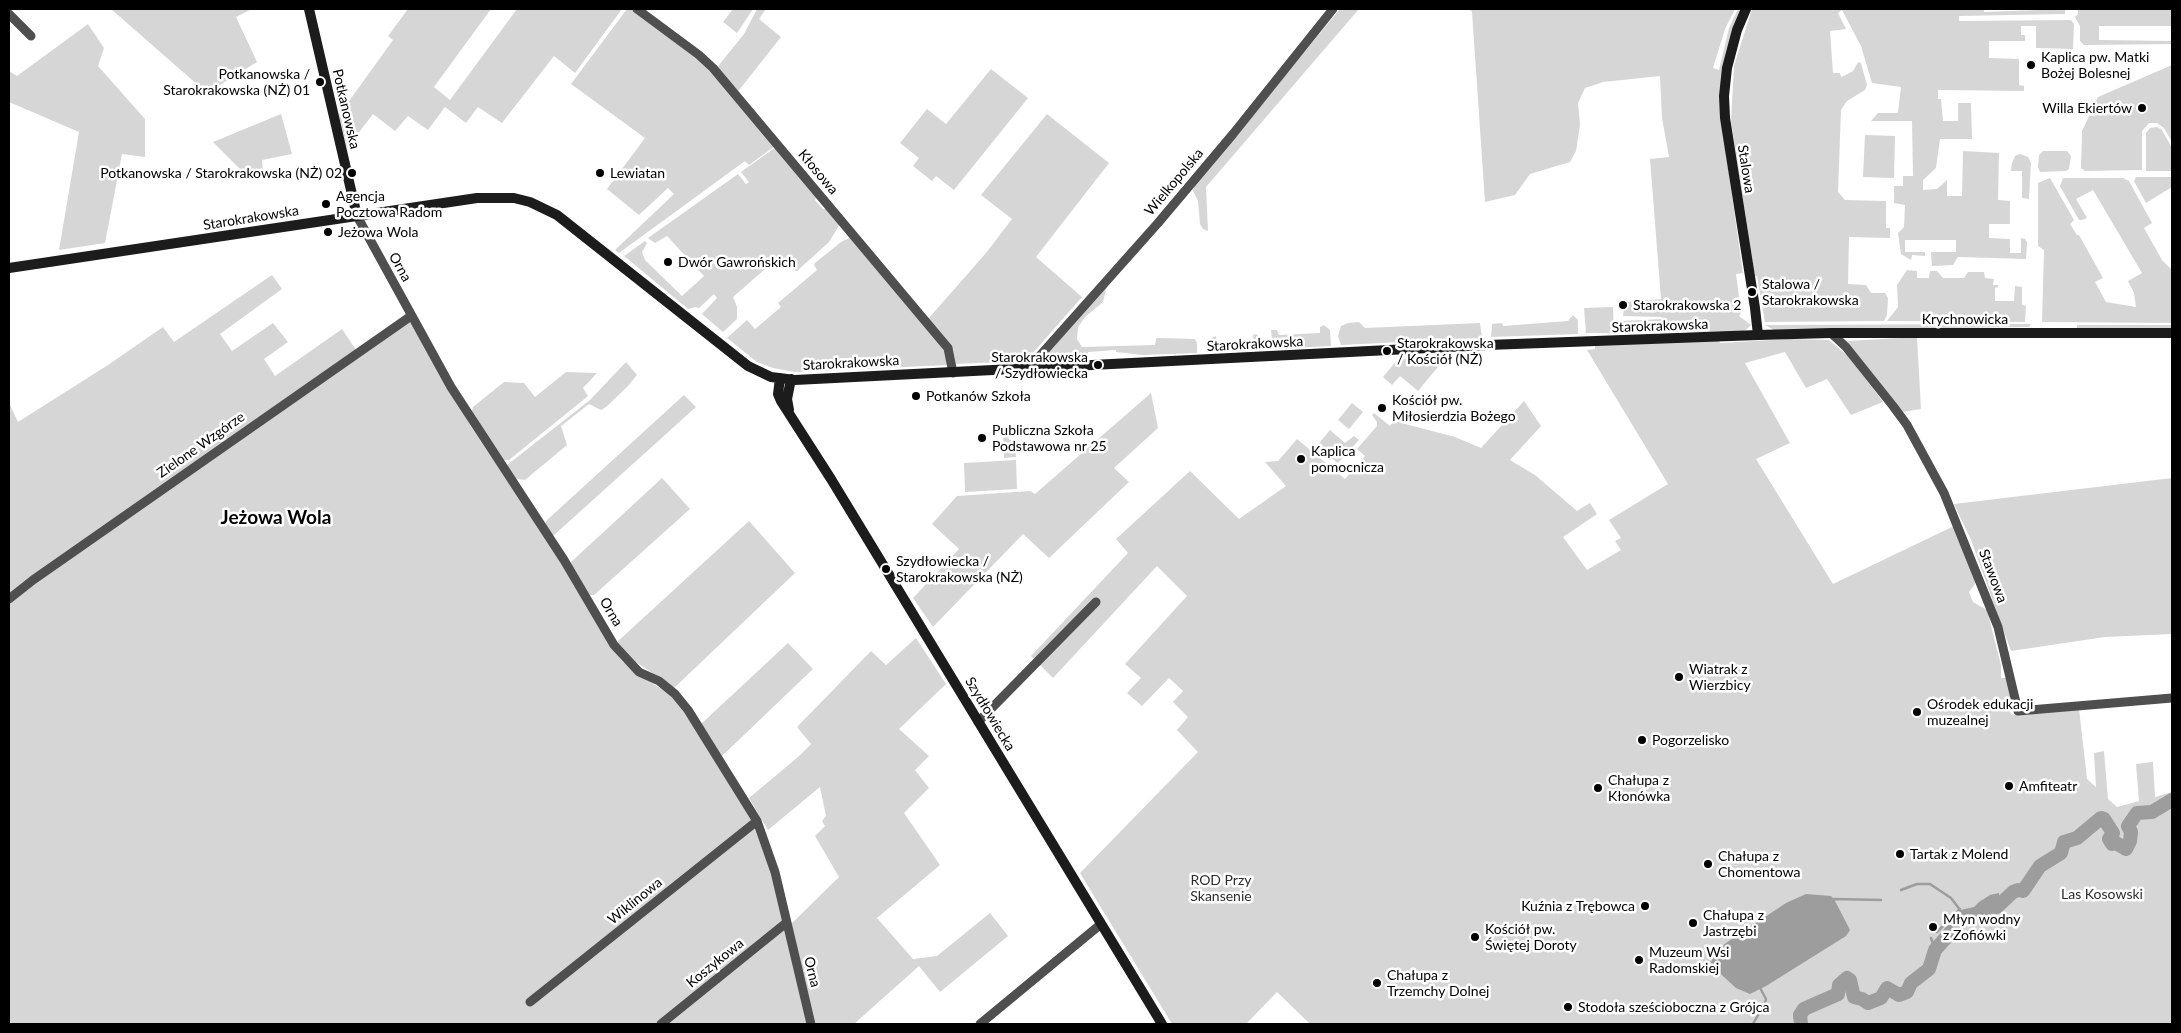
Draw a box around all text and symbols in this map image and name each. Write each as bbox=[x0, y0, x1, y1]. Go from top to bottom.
place label: Kaplica pw. Matki Bożej Bolesnej bbox=[2041, 49, 2149, 82]
marker: Kaplica pw. Matki Bożej Bolesnej bbox=[2025, 59, 2037, 71]
place label: Potkanowska / Starokrakowska (NŻ) 01 bbox=[163, 66, 310, 98]
street label: Potkanowska bbox=[329, 67, 363, 151]
marker: Potkanowska / Starokrakowska (NŻ) 01 bbox=[314, 76, 326, 88]
place label: Willa Ekiertów bbox=[2042, 100, 2132, 116]
marker: Willa Ekiertów bbox=[2136, 102, 2148, 114]
street label: Stalowa bbox=[1734, 144, 1758, 194]
street label: Wielkopolska bbox=[1141, 145, 1207, 219]
street label: Kłosowa bbox=[794, 146, 842, 198]
place label: Potkanowska / Starokrakowska (NŻ) 02 bbox=[100, 165, 342, 181]
place label: Lewiatan bbox=[610, 165, 665, 181]
marker: Potkanowska / Starokrakowska (NŻ) 02 bbox=[346, 167, 358, 179]
marker: Lewiatan bbox=[594, 167, 606, 179]
place label: Agencja Pocztowa Radom bbox=[336, 188, 442, 220]
marker: Agencja Pocztowa Radom bbox=[320, 198, 332, 210]
street label: Starokrakowska bbox=[202, 202, 300, 234]
place label: Jeżowa Wola bbox=[338, 224, 418, 240]
marker: Jeżowa Wola bbox=[322, 226, 334, 238]
street label: Orna bbox=[385, 249, 415, 285]
place label: Dwór Gawrońskich bbox=[678, 254, 796, 270]
marker: Dwór Gawrońskich bbox=[662, 256, 674, 268]
place label: Stalowa / Starokrakowska bbox=[1762, 276, 1859, 308]
marker: Stalowa / Starokrakowska bbox=[1746, 286, 1758, 298]
place label: Starokrakowska 2 bbox=[1633, 297, 1741, 313]
marker: Starokrakowska 2 bbox=[1617, 299, 1629, 311]
street label: Krychnowicka bbox=[1922, 311, 2008, 327]
street label: Starokrakowska bbox=[1611, 316, 1709, 336]
street label: Starokrakowska bbox=[1206, 333, 1304, 355]
place label: Starokrakowska / Kościół (NŻ) bbox=[1397, 335, 1494, 368]
marker: Starokrakowska / Kościół (NŻ) bbox=[1381, 345, 1393, 357]
place label: Starokrakowska / Szydłowiecka bbox=[991, 349, 1088, 382]
street label: Starokrakowska bbox=[802, 352, 900, 374]
marker: Starokrakowska / Szydłowiecka bbox=[1092, 359, 1104, 371]
place label: Potkanów Szkoła bbox=[926, 388, 1031, 404]
marker: Potkanów Szkoła bbox=[910, 390, 922, 402]
place label: Kościół pw. Miłosierdzia Bożego bbox=[1392, 392, 1516, 424]
marker: Kościół pw. Miłosierdzia Bożego bbox=[1376, 402, 1388, 414]
street label: Zielone Wzgórze bbox=[154, 408, 248, 482]
place label: Publiczna Szkoła Podstawowa nr 25 bbox=[992, 422, 1107, 454]
marker: Publiczna Szkoła Podstawowa nr 25 bbox=[976, 432, 988, 444]
place label: Kaplica pomocnicza bbox=[1311, 443, 1384, 476]
marker: Kaplica pomocnicza bbox=[1295, 453, 1307, 465]
district label: Jeżowa Wola bbox=[221, 507, 331, 529]
street label: Stawowa bbox=[1975, 547, 2011, 605]
place label: Szydłowiecka / Starokrakowska (NŻ) bbox=[896, 553, 1023, 586]
marker: Szydłowiecka / Starokrakowska (NŻ) bbox=[880, 563, 892, 575]
street label: Orna bbox=[596, 594, 626, 630]
place label: Wiatrak z Wierzbicy bbox=[1689, 661, 1751, 694]
marker: Wiatrak z Wierzbicy bbox=[1673, 671, 1685, 683]
street label: Szydłowiecka bbox=[961, 674, 1019, 754]
place label: Ośrodek edukacji muzealnej bbox=[1927, 696, 2033, 729]
marker: Ośrodek edukacji muzealnej bbox=[1911, 706, 1923, 718]
place label: Pogorzelisko bbox=[1652, 732, 1729, 748]
marker: Pogorzelisko bbox=[1636, 734, 1648, 746]
place label: Chałupa z Kłonówka bbox=[1608, 772, 1670, 804]
place label: Amfiteatr bbox=[2019, 778, 2077, 794]
marker: Amfiteatr bbox=[2003, 780, 2015, 792]
marker: Chałupa z Kłonówka bbox=[1592, 782, 1604, 794]
place label: Tartak z Molend bbox=[1910, 846, 2008, 862]
place label: Chałupa z Chomentowa bbox=[1718, 848, 1800, 880]
marker: Tartak z Molend bbox=[1894, 848, 1906, 860]
marker: Chałupa z Chomentowa bbox=[1702, 858, 1714, 870]
park label: ROD Przy Skansenie bbox=[1190, 872, 1252, 904]
street label: Wiklinowa bbox=[604, 874, 666, 928]
park label: Las Kosowski bbox=[2061, 886, 2143, 902]
place label: Kuźnia z Trębowca bbox=[1521, 898, 1635, 914]
marker: Kuźnia z Trębowca bbox=[1639, 900, 1651, 912]
place label: Chałupa z Jastrzębi bbox=[1703, 907, 1764, 940]
place label: Młyn wodny z Zofiówki bbox=[1943, 911, 2020, 944]
marker: Chałupa z Jastrzębi bbox=[1687, 917, 1699, 929]
place label: Kościół pw. Świętej Doroty bbox=[1485, 921, 1577, 954]
marker: Młyn wodny z Zofiówki bbox=[1927, 921, 1939, 933]
marker: Kościół pw. Świętej Doroty bbox=[1469, 931, 1481, 943]
street label: Koszykowa bbox=[683, 935, 747, 991]
place label: Muzeum Wsi Radomskiej bbox=[1649, 944, 1729, 976]
marker: Muzeum Wsi Radomskiej bbox=[1633, 954, 1645, 966]
street label: Orna bbox=[800, 955, 824, 989]
place label: Chałupa z Trzemchy Dolnej bbox=[1387, 967, 1489, 1000]
marker: Chałupa z Trzemchy Dolnej bbox=[1371, 977, 1383, 989]
place label: Stodoła sześcioboczna z Grójca bbox=[1578, 999, 1769, 1015]
marker: Stodoła sześcioboczna z Grójca bbox=[1562, 1001, 1574, 1013]

